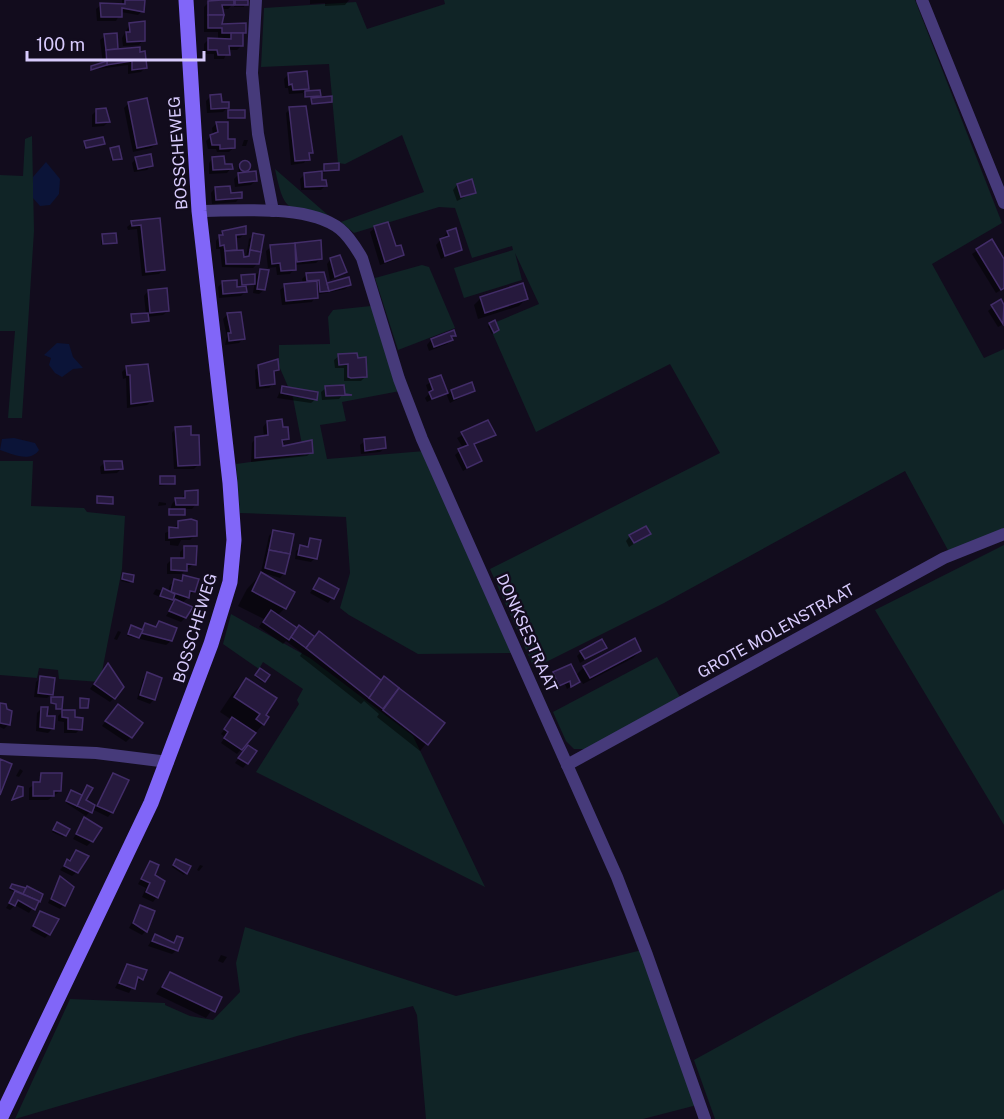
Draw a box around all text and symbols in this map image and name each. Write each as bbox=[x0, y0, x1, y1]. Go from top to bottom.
scale bar bbox=[27, 24, 204, 62]
text: 100 m bbox=[36, 34, 85, 55]
street label: BOSSCHEWEG bbox=[165, 96, 191, 210]
street label: BOSSCHEWEG bbox=[169, 571, 221, 685]
street label: DONKSESTRAAT bbox=[492, 571, 562, 696]
street label: GROTE MOLENSTRAAT bbox=[694, 580, 858, 682]

